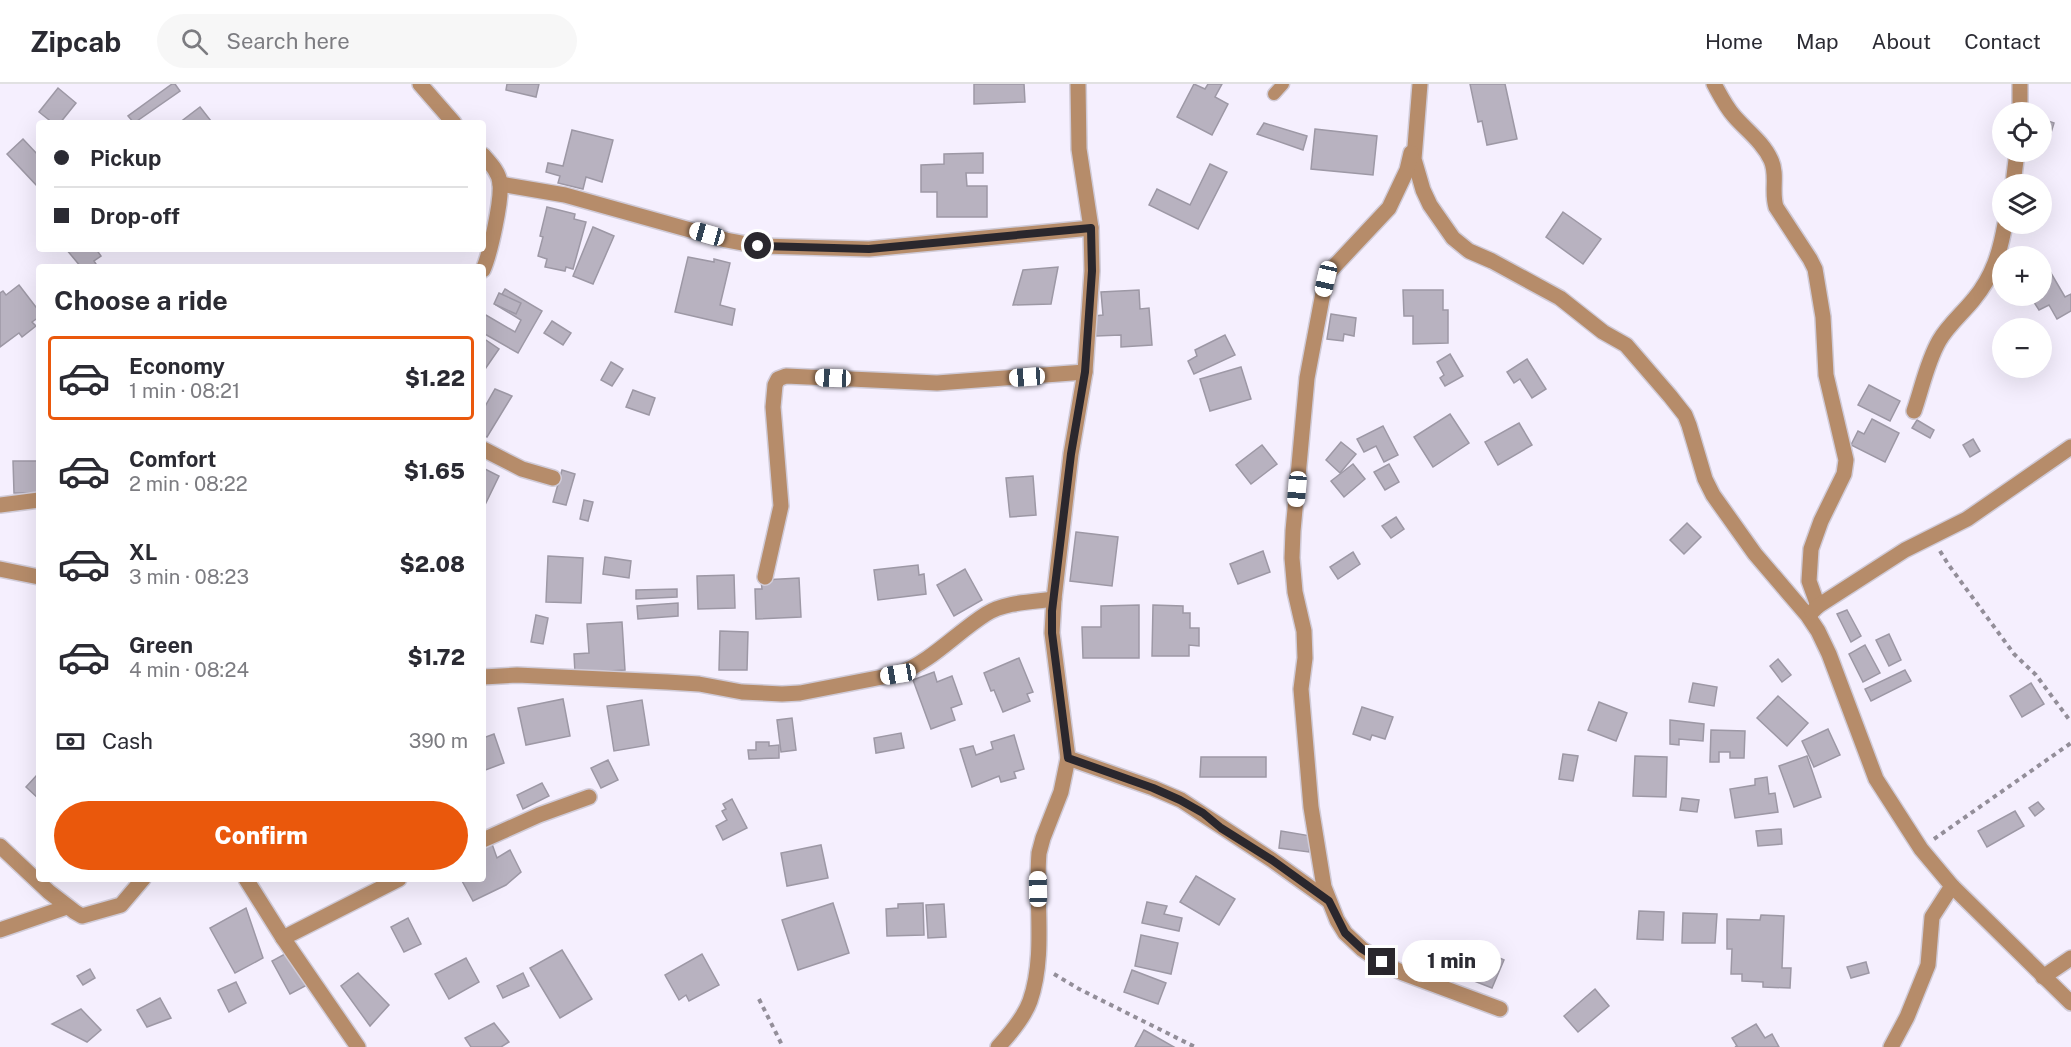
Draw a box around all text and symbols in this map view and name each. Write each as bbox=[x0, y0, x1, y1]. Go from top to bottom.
search box bbox=[157, 14, 577, 68]
text: Zipcab bbox=[30, 25, 121, 58]
icon: search bbox=[178, 25, 211, 58]
text: Search here bbox=[226, 28, 350, 54]
text: Home bbox=[1705, 29, 1763, 54]
text: Map bbox=[1796, 29, 1839, 54]
text: About bbox=[1872, 29, 1931, 54]
text: Contact bbox=[1964, 29, 2041, 54]
map controls bbox=[1992, 102, 2052, 378]
button: locate bbox=[1992, 102, 2052, 162]
text: Pickup bbox=[90, 145, 161, 171]
button: layers bbox=[1992, 174, 2052, 234]
text: Drop-off bbox=[90, 203, 180, 229]
car bbox=[687, 220, 727, 248]
route start bbox=[744, 232, 771, 259]
button: + bbox=[1992, 246, 2052, 306]
car bbox=[1313, 259, 1339, 299]
text: Choose a ride bbox=[54, 284, 228, 316]
button: − bbox=[1992, 318, 2052, 378]
icon: car bbox=[57, 351, 111, 405]
text: Economy bbox=[129, 353, 225, 379]
text: $1.22 bbox=[405, 365, 465, 391]
car bbox=[1008, 367, 1046, 387]
car bbox=[815, 368, 851, 388]
text: 1 min · 08:21 bbox=[129, 379, 240, 403]
icon: car bbox=[57, 444, 111, 498]
text: Comfort bbox=[129, 446, 216, 472]
text: $1.65 bbox=[404, 458, 465, 484]
car bbox=[1286, 470, 1308, 508]
text: 2 min · 08:22 bbox=[129, 472, 248, 496]
icon: car bbox=[57, 537, 111, 591]
text: XL bbox=[129, 539, 157, 565]
text: $2.08 bbox=[400, 551, 465, 577]
text: 3 min · 08:23 bbox=[129, 565, 249, 589]
icon: car bbox=[57, 630, 111, 684]
text: Green bbox=[129, 632, 193, 658]
text: $1.72 bbox=[407, 644, 465, 670]
text: 4 min · 08:24 bbox=[129, 658, 249, 682]
car bbox=[879, 662, 917, 686]
icon: cash bbox=[54, 725, 87, 758]
text: Cash bbox=[102, 728, 153, 754]
text: 390 m bbox=[409, 729, 468, 753]
button: Confirm bbox=[54, 801, 468, 870]
car bbox=[1029, 871, 1047, 907]
callout: 1 min bbox=[1403, 941, 1502, 983]
route end bbox=[1368, 948, 1395, 975]
text: 1 min bbox=[1427, 949, 1476, 973]

